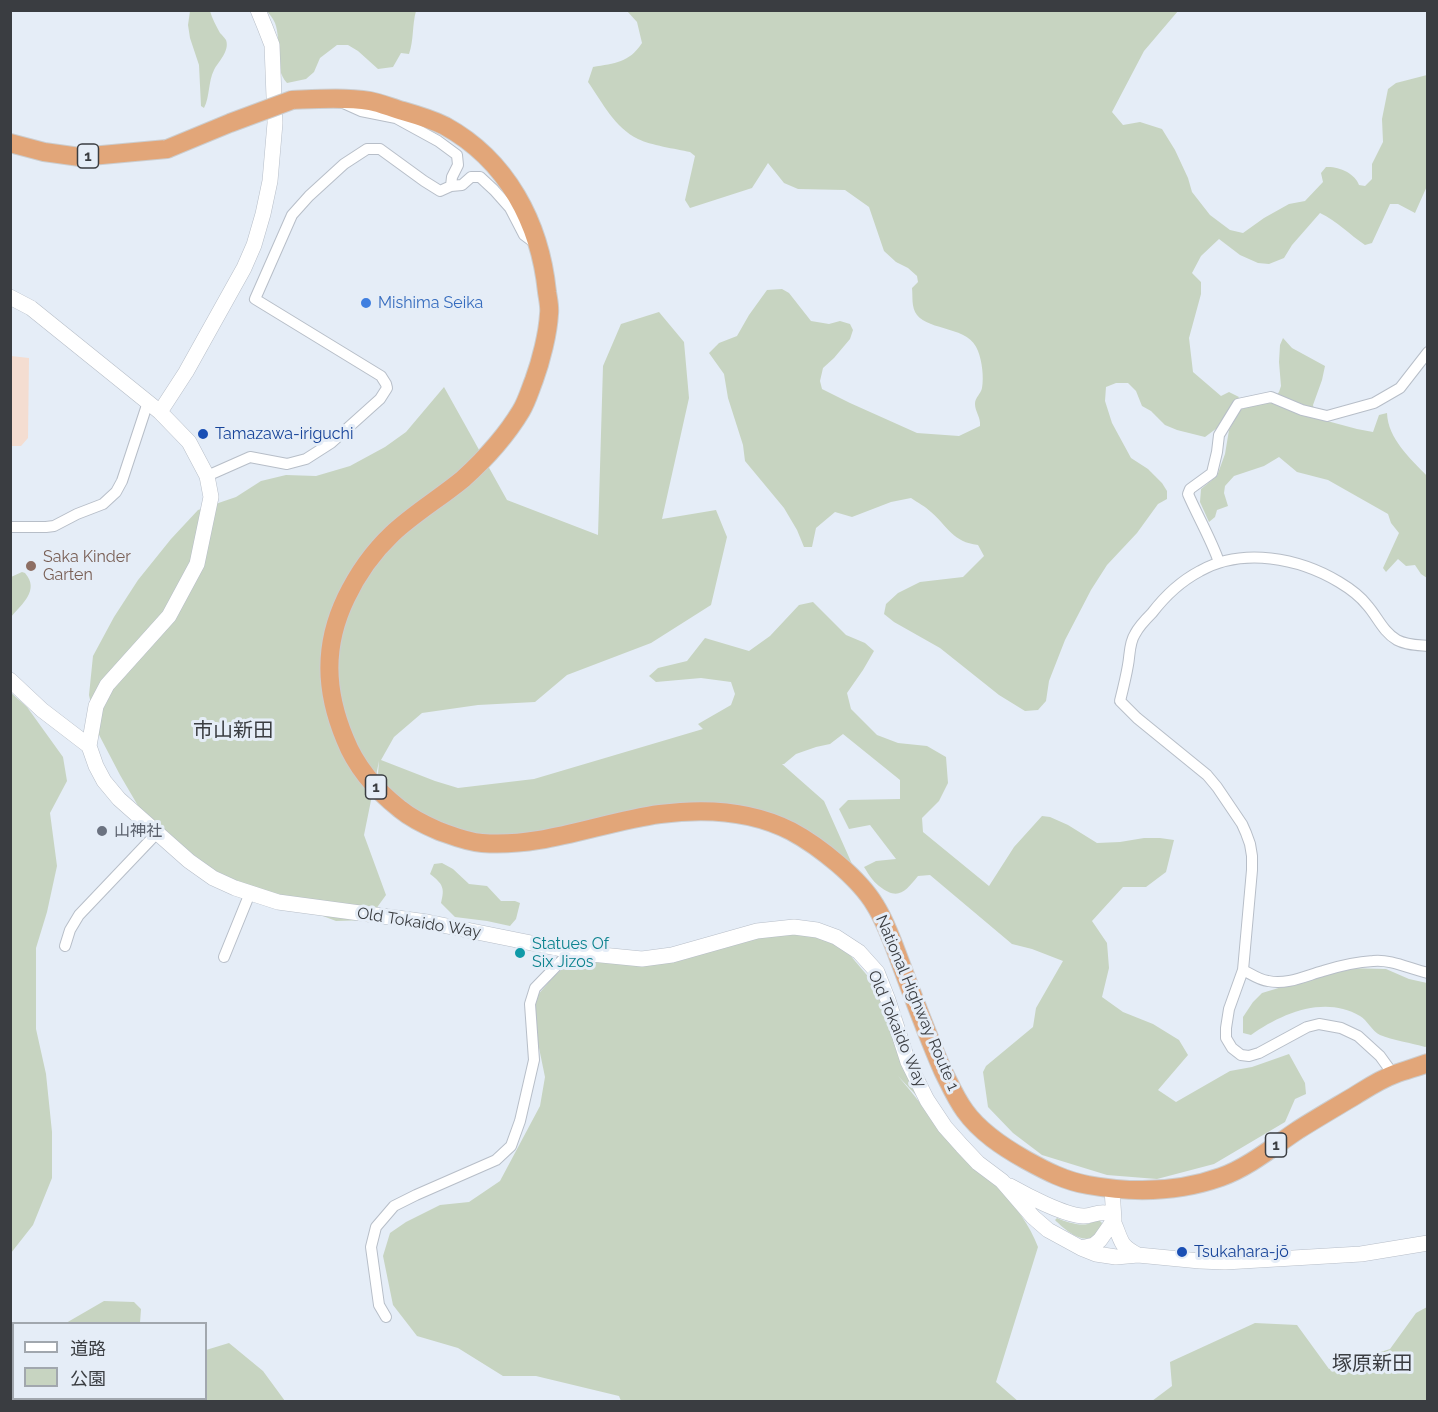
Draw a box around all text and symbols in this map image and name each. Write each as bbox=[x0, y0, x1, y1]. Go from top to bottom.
road number: 1 bbox=[78, 144, 98, 168]
place label: Mishima Seika bbox=[378, 293, 483, 313]
marker: Mishima Seika bbox=[359, 296, 373, 310]
place label: Tamazawa-iriguchi bbox=[215, 424, 353, 444]
marker: Tamazawa-iriguchi bbox=[196, 427, 210, 441]
place label: Saka Kinder Garten bbox=[43, 547, 131, 585]
marker: Saka Kinder Garten bbox=[24, 559, 38, 573]
district label: 市山新田 bbox=[193, 719, 273, 743]
road number: 1 bbox=[366, 775, 386, 799]
place label: 山神社 bbox=[114, 821, 162, 841]
marker: 山神社 bbox=[95, 824, 109, 838]
street label: Old Tokaido Way bbox=[356, 904, 482, 942]
street label: National Highway Route 1 bbox=[871, 912, 963, 1094]
place label: Statues Of Six Jizos bbox=[532, 934, 609, 972]
marker: Statues Of Six Jizos bbox=[513, 946, 527, 960]
street label: Old Tokaido Way bbox=[864, 968, 930, 1090]
road number: 1 bbox=[1266, 1133, 1286, 1157]
place label: Tsukahara-jō bbox=[1194, 1242, 1289, 1262]
marker: Tsukahara-jō bbox=[1175, 1245, 1189, 1259]
legend bbox=[12, 1322, 207, 1400]
text: 道路 bbox=[70, 1338, 106, 1359]
district label: 塚原新田 bbox=[1332, 1352, 1412, 1376]
text: 公園 bbox=[70, 1368, 106, 1389]

